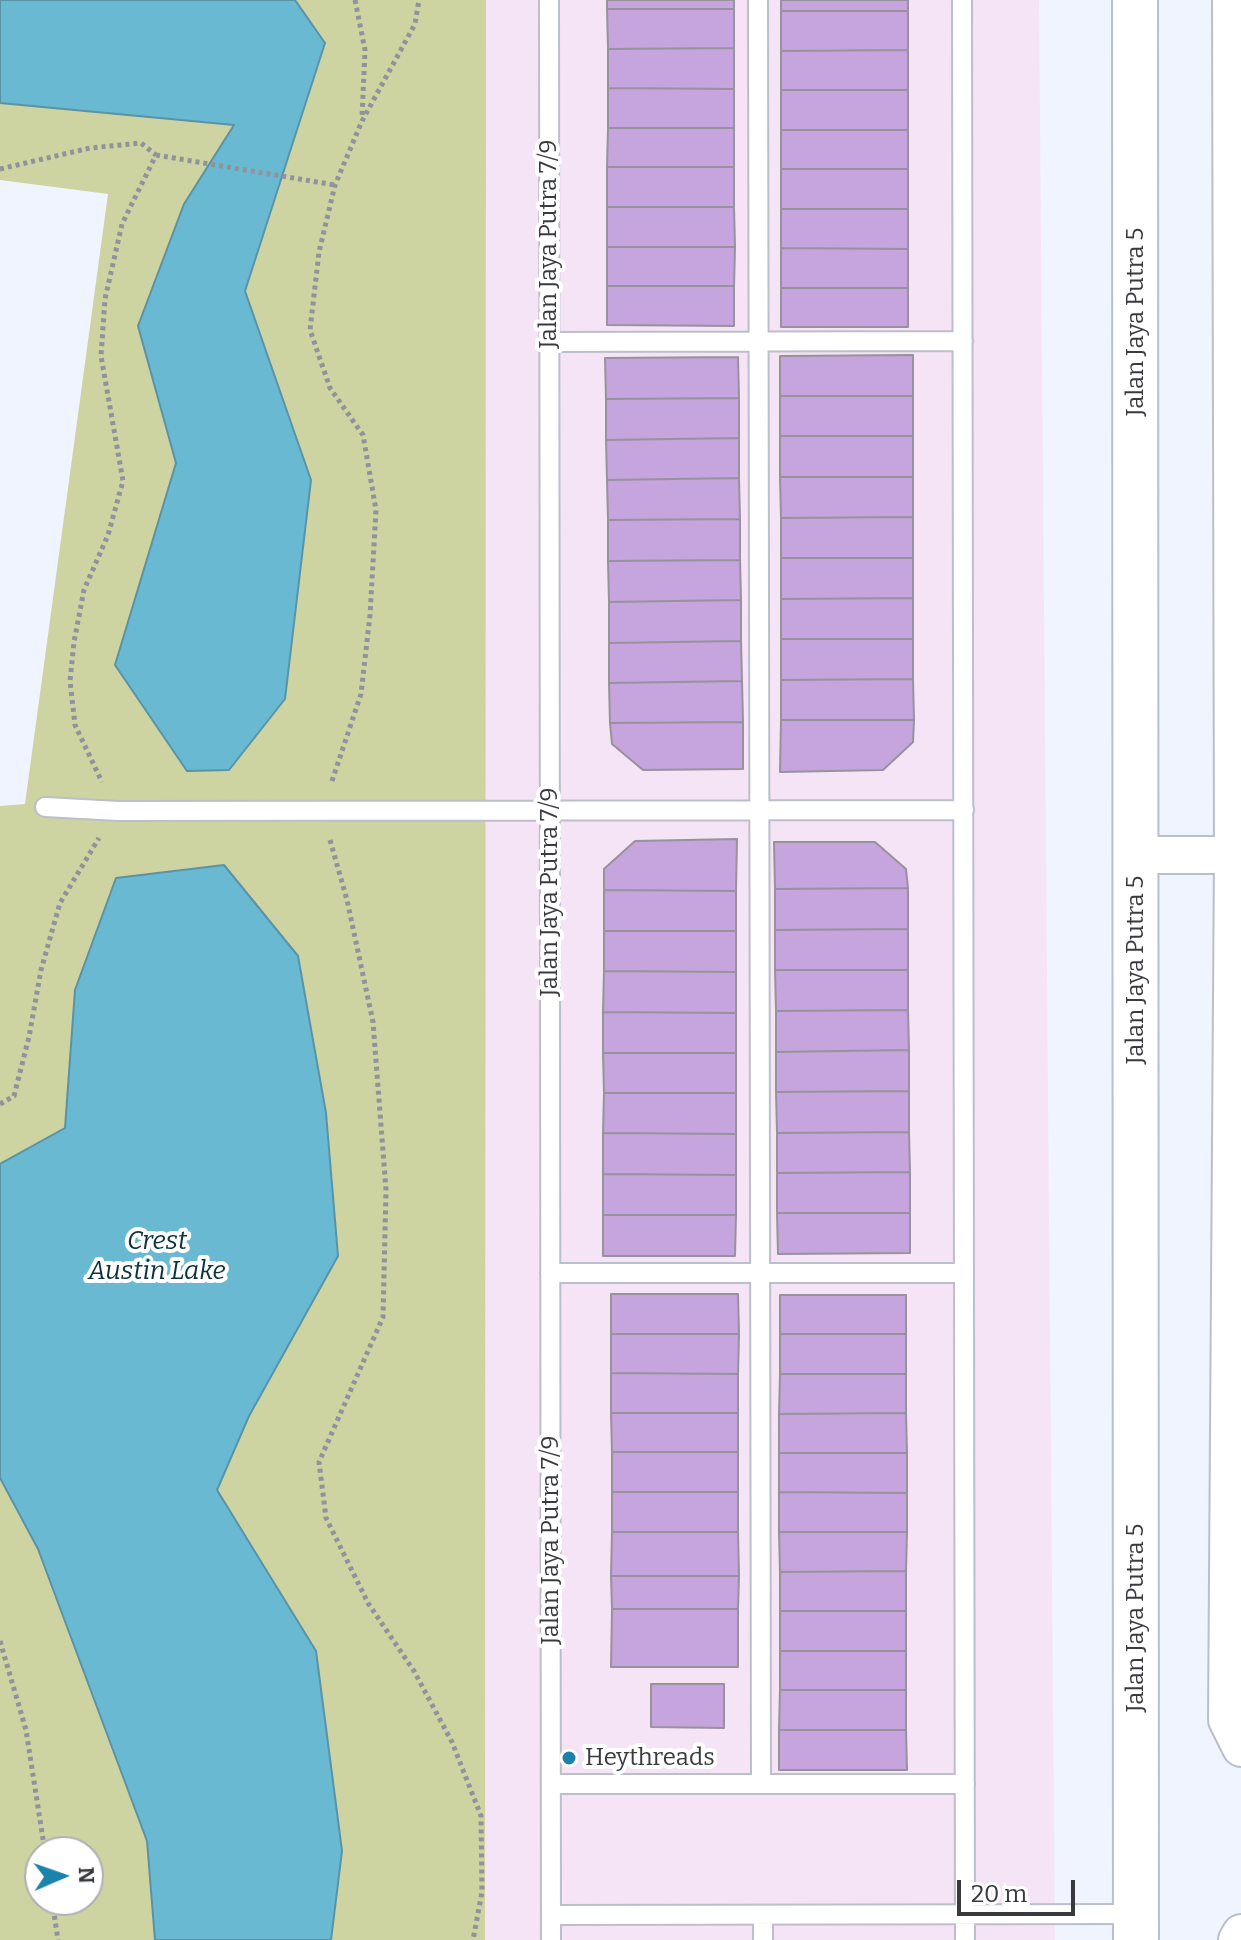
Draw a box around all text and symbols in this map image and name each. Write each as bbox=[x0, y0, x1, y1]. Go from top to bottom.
street label: Jalan Jaya Putra 7/9 bbox=[535, 139, 563, 349]
street label: Jalan Jaya Putra 5 bbox=[1122, 228, 1150, 416]
street label: Jalan Jaya Putra 7/9 bbox=[536, 787, 564, 997]
street label: Jalan Jaya Putra 5 bbox=[1122, 876, 1150, 1064]
water label: Crest Austin Lake bbox=[88, 1226, 226, 1288]
street label: Jalan Jaya Putra 7/9 bbox=[537, 1435, 565, 1645]
street label: Jalan Jaya Putra 5 bbox=[1122, 1524, 1150, 1712]
place label: Heythreads bbox=[585, 1744, 715, 1772]
marker: Heythreads bbox=[560, 1749, 578, 1767]
north arrow bbox=[24, 1836, 104, 1916]
scale bar bbox=[961, 1864, 1079, 1914]
text: N bbox=[73, 1866, 100, 1884]
text: 20 m bbox=[971, 1880, 1027, 1908]

